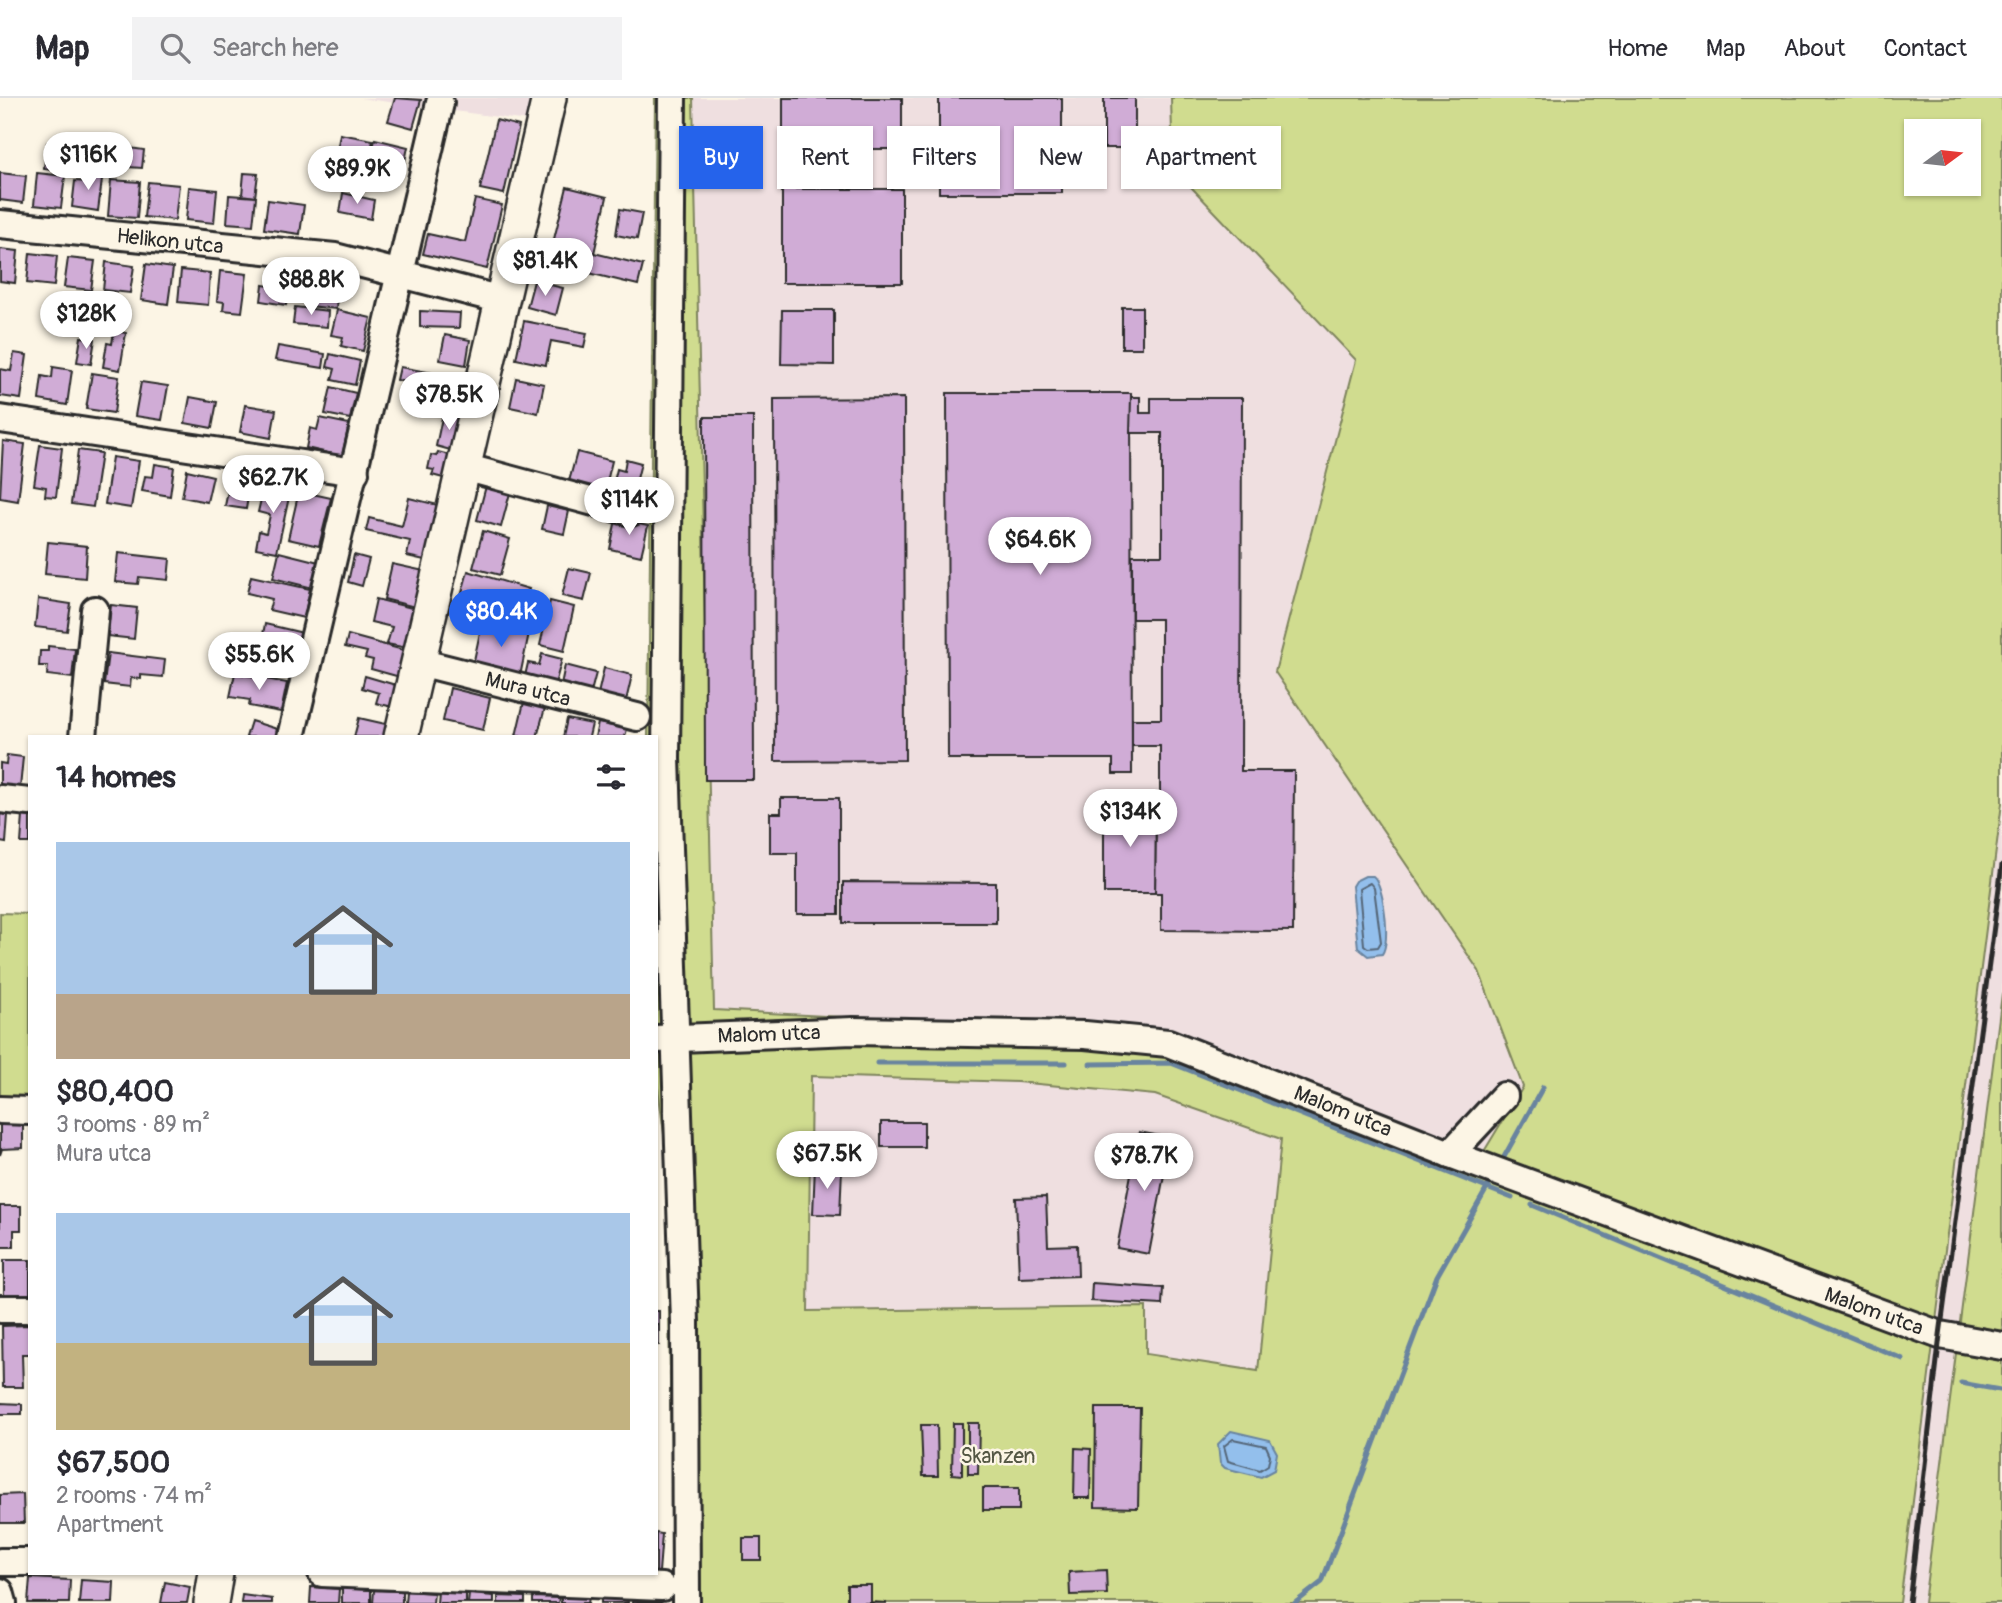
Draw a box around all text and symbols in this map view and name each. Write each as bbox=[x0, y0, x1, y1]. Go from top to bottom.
search box bbox=[132, 17, 622, 80]
text: Map bbox=[35, 28, 90, 69]
icon: search bbox=[156, 29, 194, 67]
text: Search here bbox=[212, 32, 339, 64]
text: Home bbox=[1607, 34, 1668, 63]
text: Map bbox=[1706, 34, 1746, 63]
text: About bbox=[1784, 34, 1846, 63]
text: Contact bbox=[1884, 34, 1967, 63]
north arrow bbox=[1904, 119, 1981, 196]
map controls bbox=[1904, 119, 1981, 196]
chip: Buy bbox=[679, 126, 763, 189]
chip: Rent bbox=[777, 126, 873, 189]
chip: Filters bbox=[887, 126, 1000, 189]
chip: New bbox=[1014, 126, 1107, 189]
chip: Apartment bbox=[1121, 126, 1281, 189]
pin: $116K bbox=[39, 132, 137, 192]
text: $116K bbox=[59, 140, 117, 169]
pin: $89.9K bbox=[300, 146, 414, 206]
text: $89.9K bbox=[324, 154, 390, 183]
street label: Helikon utca bbox=[115, 222, 225, 261]
pin: $81.4K bbox=[488, 238, 602, 298]
text: $81.4K bbox=[512, 246, 578, 275]
pin: $88.8K bbox=[254, 258, 368, 317]
text: $88.8K bbox=[278, 265, 344, 294]
pin: $128K bbox=[37, 292, 135, 351]
text: $128K bbox=[56, 299, 116, 328]
pin: $78.5K bbox=[392, 372, 506, 432]
text: $78.5K bbox=[415, 380, 483, 409]
pin: $62.7K bbox=[216, 456, 330, 515]
text: $62.7K bbox=[238, 463, 308, 492]
pin: $114K bbox=[580, 478, 678, 537]
text: $114K bbox=[600, 485, 658, 514]
pin: $64.6K bbox=[983, 518, 1097, 577]
text: $64.6K bbox=[1004, 525, 1076, 554]
pin: $80.4K bbox=[444, 589, 558, 649]
text: $80.4K bbox=[465, 597, 537, 626]
pin: $55.6K bbox=[202, 632, 316, 692]
text: $55.6K bbox=[224, 640, 294, 669]
street label: Mura utca bbox=[482, 666, 573, 713]
icon: filters bbox=[592, 758, 630, 796]
text: 14 homes bbox=[56, 759, 176, 796]
pin: $134K bbox=[1081, 790, 1179, 849]
text: $134K bbox=[1099, 797, 1161, 826]
icon: home bbox=[280, 887, 406, 1013]
street label: Malom utca bbox=[717, 1019, 821, 1050]
text: $80,400 bbox=[56, 1073, 174, 1110]
street label: Malom utca bbox=[1290, 1080, 1396, 1143]
text: 3 rooms · 89 m² bbox=[56, 1110, 210, 1139]
pin: $67.5K bbox=[770, 1132, 884, 1191]
pin: $78.7K bbox=[1087, 1134, 1201, 1193]
text: Mura utca bbox=[56, 1139, 151, 1168]
text: $67.5K bbox=[792, 1139, 862, 1168]
text: $78.7K bbox=[1110, 1141, 1178, 1170]
icon: home bbox=[280, 1258, 406, 1384]
street label: Malom utca bbox=[1821, 1281, 1927, 1342]
park label: Skanzen bbox=[961, 1443, 1035, 1470]
text: $67,500 bbox=[56, 1444, 170, 1481]
text: 2 rooms · 74 m² bbox=[56, 1481, 212, 1510]
text: Apartment bbox=[56, 1510, 163, 1539]

